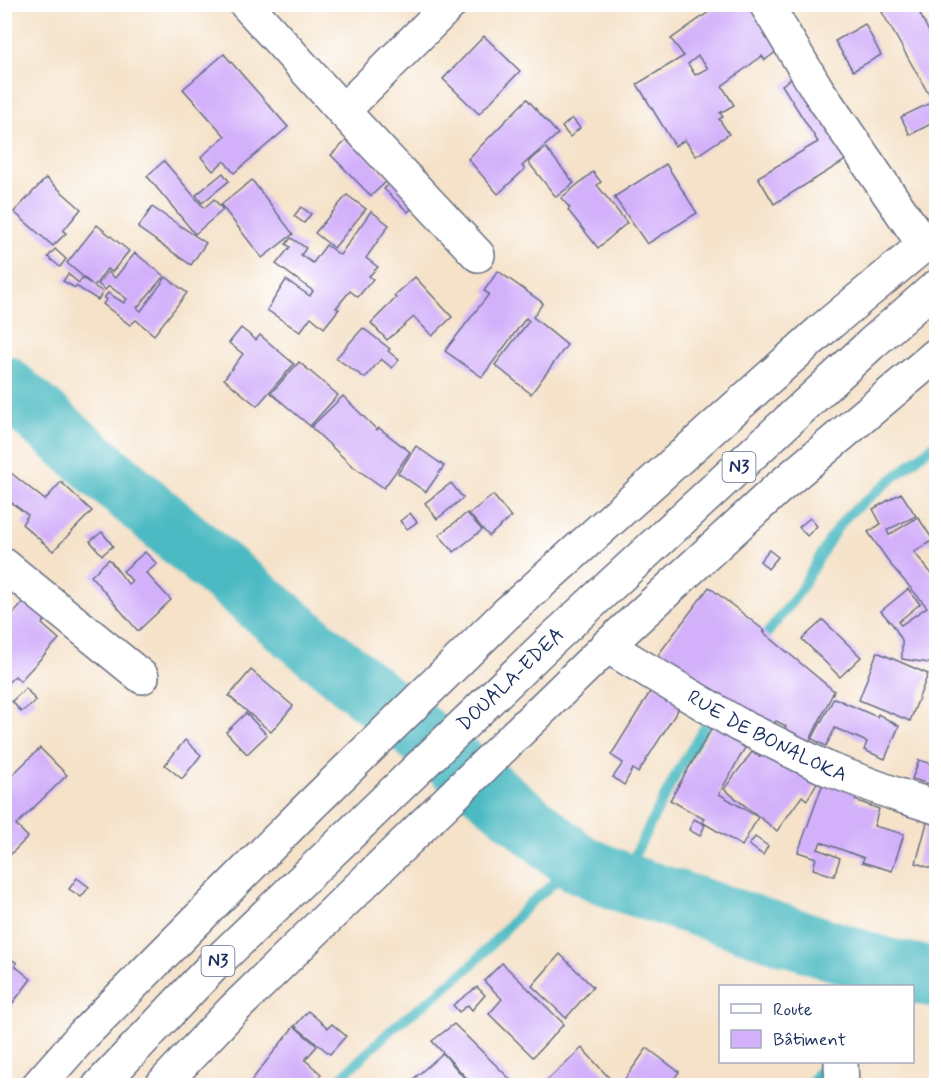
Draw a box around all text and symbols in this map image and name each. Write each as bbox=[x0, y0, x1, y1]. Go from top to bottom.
road number: N3 bbox=[722, 452, 756, 482]
street label: DOUALA-EDEA bbox=[451, 621, 570, 737]
street label: RUE DE BONALOKA bbox=[682, 684, 851, 788]
road number: N3 bbox=[202, 946, 234, 976]
legend bbox=[719, 985, 914, 1063]
text: Route bbox=[773, 998, 812, 1022]
text: Bâtiment bbox=[773, 1028, 846, 1052]

